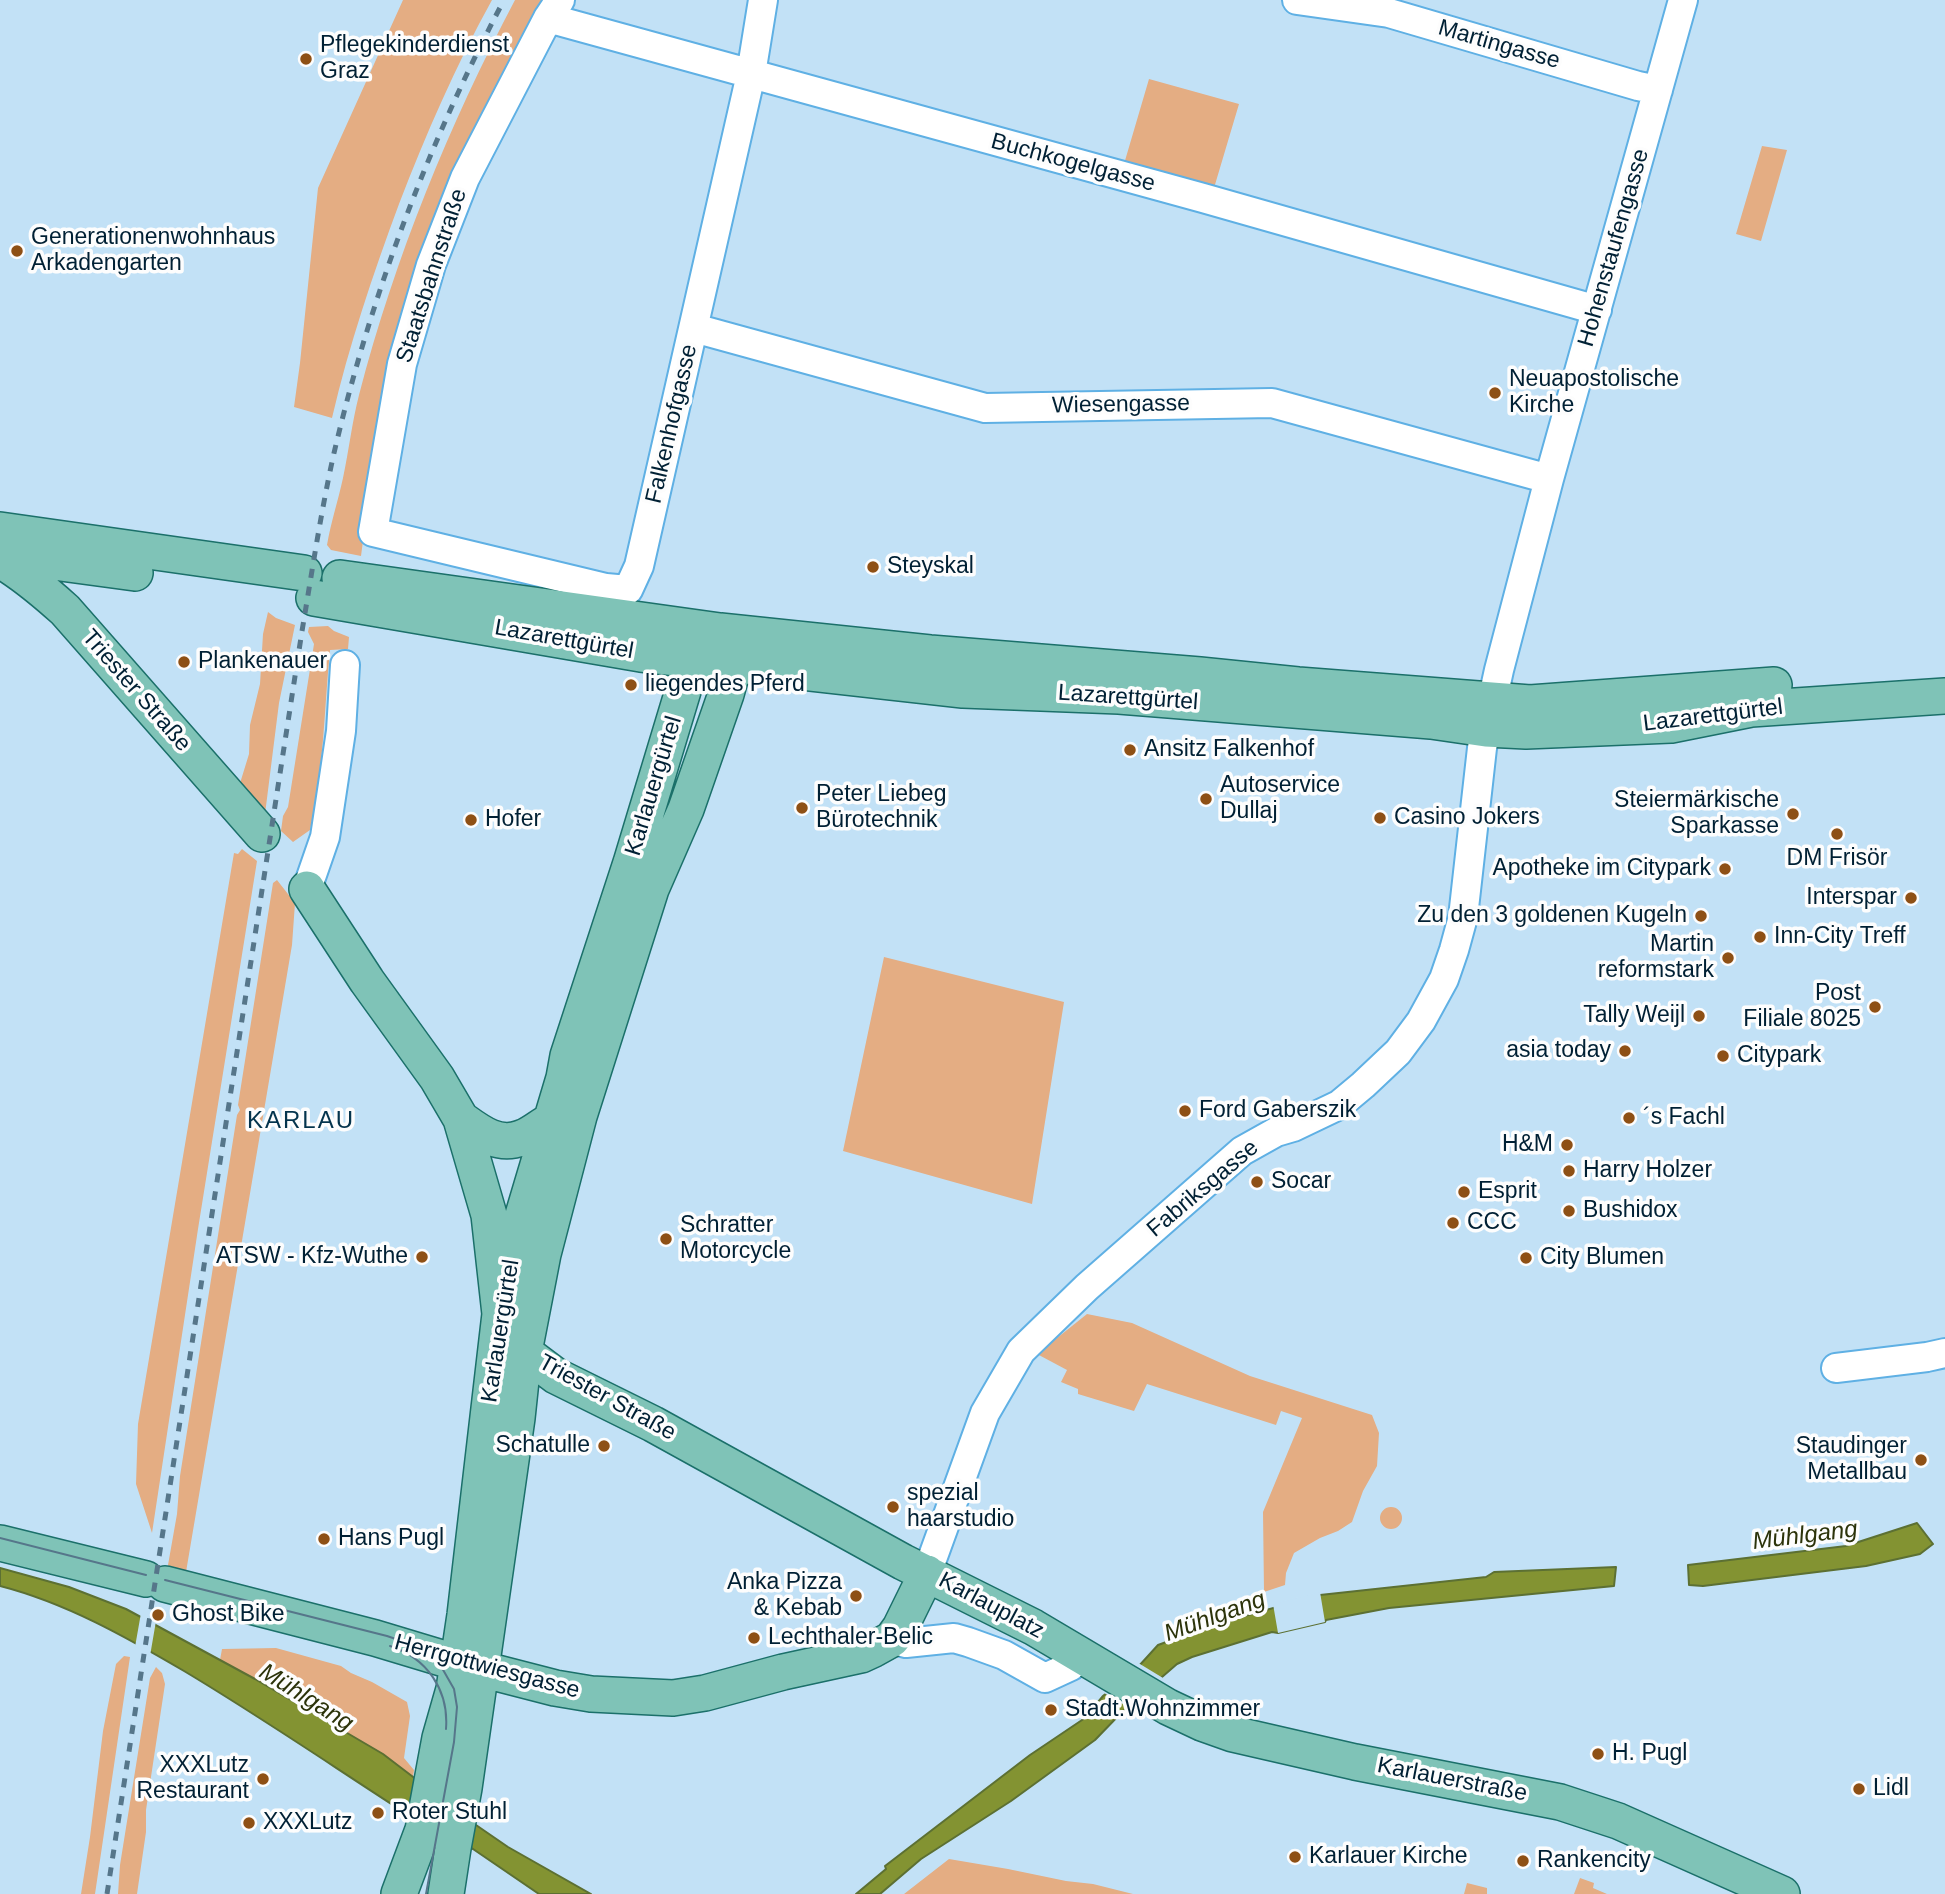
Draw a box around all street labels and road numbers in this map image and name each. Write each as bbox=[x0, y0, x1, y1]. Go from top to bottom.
street label: Martingasse bbox=[1435, 14, 1563, 76]
street label: Buchkogelgasse bbox=[988, 128, 1158, 198]
street label: Hohenstaufengasse bbox=[1573, 146, 1655, 350]
street label: Staatsbahnstraße bbox=[391, 185, 473, 367]
street label: Falkenhofgasse bbox=[640, 342, 704, 506]
street label: Wiesengasse bbox=[1052, 390, 1190, 420]
street label: Lazarettgürtel bbox=[492, 614, 636, 666]
street label: Triester Straße bbox=[76, 624, 196, 758]
street label: Lazarettgürtel bbox=[1057, 679, 1199, 717]
street label: Lazarettgürtel bbox=[1642, 694, 1784, 738]
street label: Karlauergürtel bbox=[620, 713, 688, 859]
street label: Fabriksgasse bbox=[1142, 1134, 1264, 1244]
street label: Karlauergürtel bbox=[476, 1257, 526, 1405]
street label: Triester Straße bbox=[534, 1349, 680, 1447]
street label: Karlauplatz bbox=[934, 1567, 1048, 1645]
street label: Herrgottwiesgasse bbox=[391, 1629, 583, 1705]
street label: Karlauerstraße bbox=[1375, 1752, 1529, 1808]

